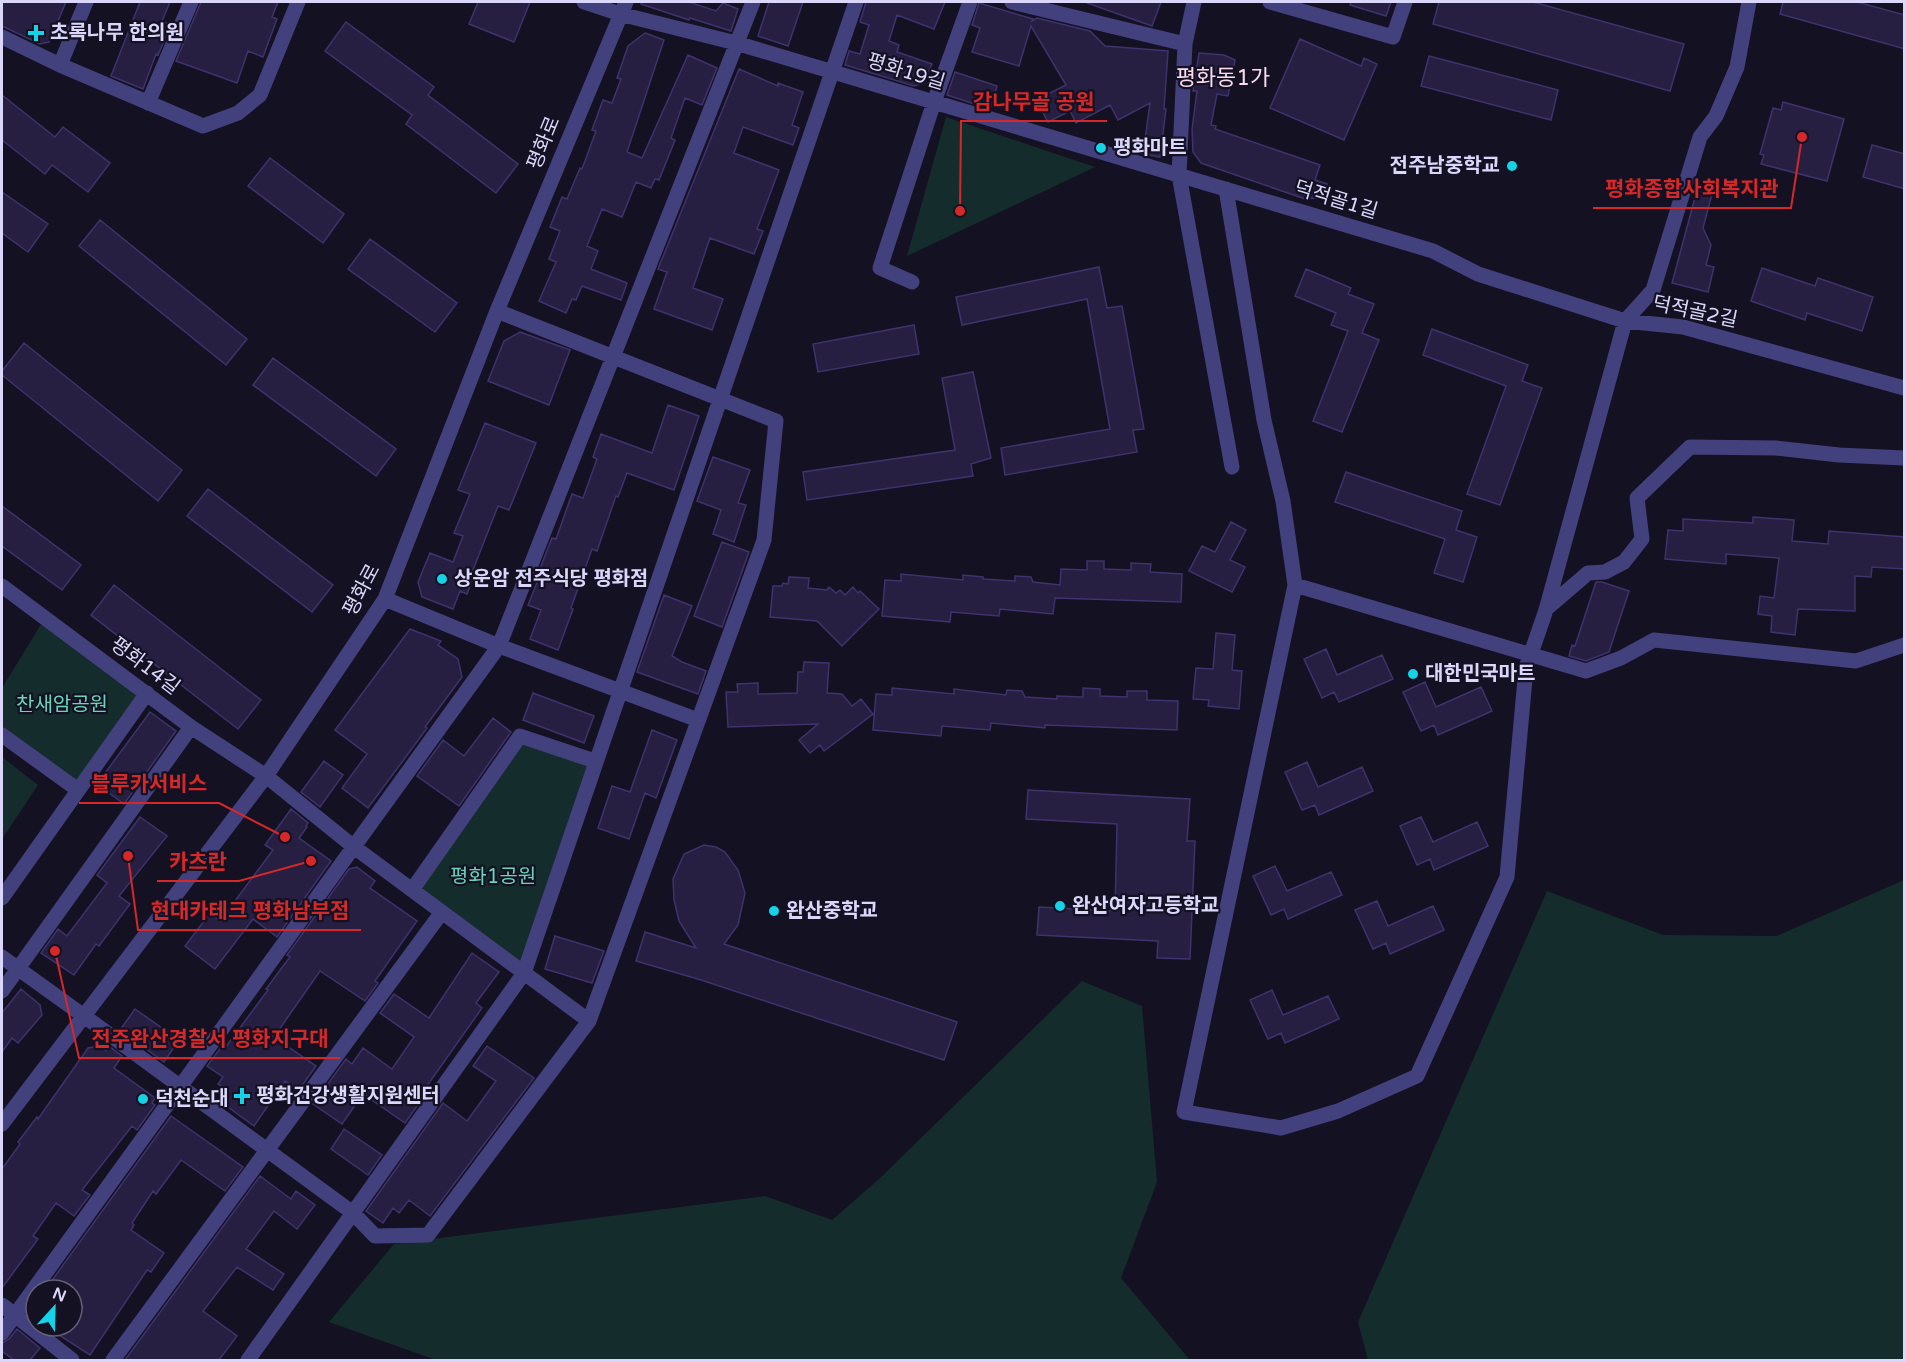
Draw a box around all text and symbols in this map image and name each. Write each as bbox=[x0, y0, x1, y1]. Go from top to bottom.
place label: 초록나무 한의원 bbox=[50, 21, 184, 45]
marker: 초록나무 한의원 bbox=[27, 24, 45, 42]
street label: 평화19길 bbox=[864, 49, 948, 95]
district label: 평화동1가 bbox=[1176, 65, 1270, 91]
callout: 감나무골 공원 bbox=[961, 82, 1107, 121]
text: 감나무골 공원 bbox=[973, 90, 1095, 115]
street label: 평화로 bbox=[523, 113, 565, 173]
place label: 평화마트 bbox=[1113, 136, 1187, 160]
marker: 평화마트 bbox=[1094, 141, 1108, 155]
place label: 전주남중학교 bbox=[1390, 154, 1500, 178]
marker: 전주남중학교 bbox=[1505, 159, 1519, 173]
callout: 평화종합사회복지관 bbox=[1593, 169, 1791, 208]
street label: 덕적골1길 bbox=[1291, 176, 1381, 224]
text: 평화종합사회복지관 bbox=[1605, 177, 1779, 202]
street label: 덕적골2길 bbox=[1650, 291, 1740, 333]
street label: 평화로 bbox=[338, 560, 386, 620]
place label: 상운암 전주식당 평화점 bbox=[454, 567, 648, 591]
marker: 상운암 전주식당 평화점 bbox=[435, 572, 449, 586]
street label: 평화14길 bbox=[106, 632, 184, 700]
place label: 대한민국마트 bbox=[1425, 662, 1535, 686]
marker: 대한민국마트 bbox=[1406, 667, 1420, 681]
park label: 찬새암공원 bbox=[16, 693, 108, 717]
callout: 블루카서비스 bbox=[79, 764, 219, 803]
text: 블루카서비스 bbox=[91, 772, 207, 797]
callout: 카츠란 bbox=[157, 842, 239, 881]
text: 카츠란 bbox=[169, 850, 227, 875]
park label: 평화1공원 bbox=[450, 865, 536, 889]
callout: 현대카테크 평화남부점 bbox=[138, 891, 361, 930]
place label: 완산여자고등학교 bbox=[1072, 894, 1219, 918]
text: 현대카테크 평화남부점 bbox=[151, 899, 349, 924]
place label: 완산중학교 bbox=[786, 899, 878, 923]
marker: 완산여자고등학교 bbox=[1053, 899, 1067, 913]
marker: 완산중학교 bbox=[767, 904, 781, 918]
callout: 전주완산경찰서 평화지구대 bbox=[79, 1019, 340, 1058]
text: 전주완산경찰서 평화지구대 bbox=[91, 1027, 329, 1052]
place label: 평화건강생활지원센터 bbox=[256, 1084, 440, 1108]
place label: 덕천순대 bbox=[155, 1087, 229, 1111]
marker: 평화건강생활지원센터 bbox=[233, 1087, 251, 1105]
marker: 덕천순대 bbox=[136, 1092, 150, 1106]
north arrow bbox=[24, 1278, 84, 1338]
text: N bbox=[50, 1283, 69, 1307]

